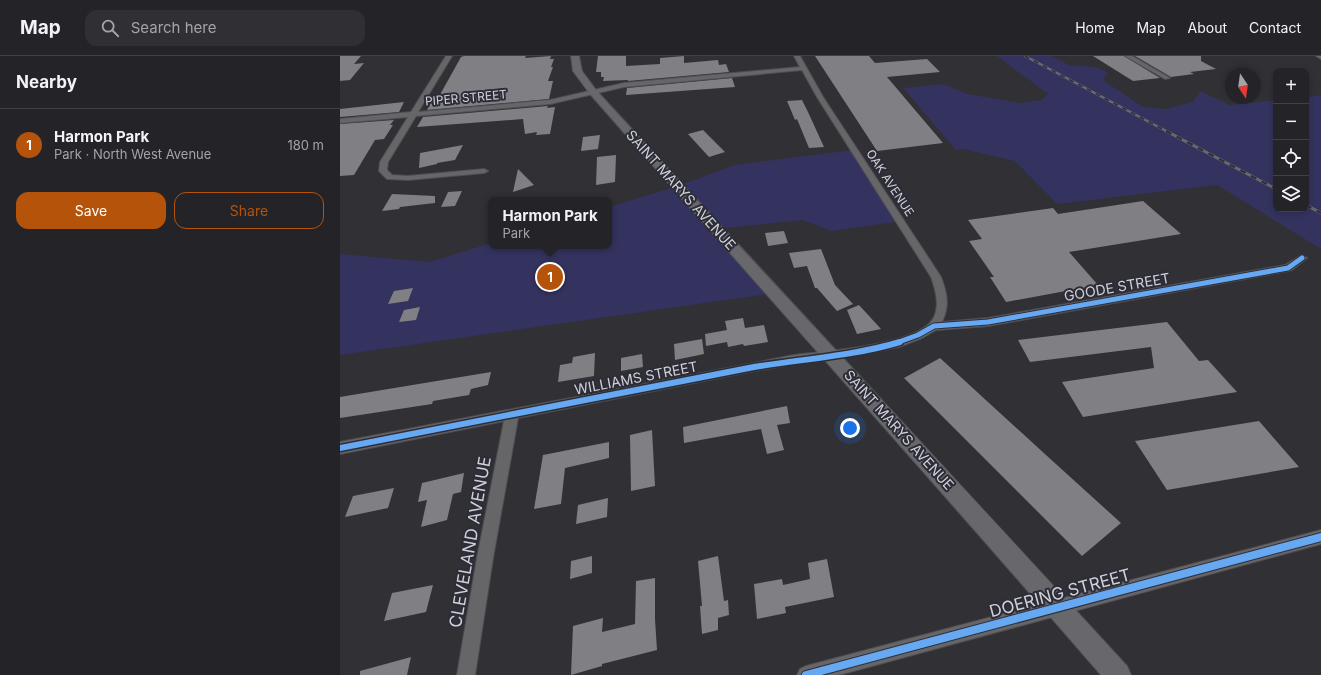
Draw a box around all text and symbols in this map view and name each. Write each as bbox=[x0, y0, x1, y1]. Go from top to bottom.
search box bbox=[85, 10, 365, 46]
text: Map bbox=[20, 16, 61, 39]
icon: search bbox=[99, 17, 121, 39]
text: Search here bbox=[131, 18, 216, 37]
text: Home bbox=[1075, 19, 1114, 36]
text: Map bbox=[1136, 19, 1166, 36]
text: About bbox=[1188, 19, 1227, 36]
text: Contact bbox=[1249, 19, 1301, 36]
north arrow bbox=[1225, 68, 1261, 104]
map controls bbox=[1273, 68, 1309, 212]
button: + bbox=[1273, 68, 1309, 104]
text: Nearby bbox=[16, 72, 77, 92]
street label: PIPER STREET bbox=[424, 86, 508, 109]
button: − bbox=[1273, 104, 1309, 140]
street label: SAINT MARYS AVENUE bbox=[623, 126, 740, 253]
text: Harmon Park bbox=[54, 127, 149, 146]
text: 1 bbox=[26, 137, 32, 153]
text: 180 m bbox=[287, 137, 324, 153]
button: locate bbox=[1273, 140, 1309, 176]
text: Park · North West Avenue bbox=[54, 146, 211, 162]
street label: OAK AVENUE bbox=[863, 147, 918, 219]
button: layers bbox=[1273, 176, 1309, 212]
button: Save bbox=[16, 192, 166, 229]
button: Share bbox=[174, 192, 324, 229]
popup bbox=[488, 197, 612, 249]
text: Harmon Park bbox=[502, 206, 598, 225]
text: Park bbox=[502, 225, 530, 241]
pin: 1 bbox=[537, 262, 563, 292]
street label: GOODE STREET bbox=[1063, 269, 1171, 304]
street label: WILLIAMS STREET bbox=[573, 357, 699, 398]
street label: SAINT MARYS AVENUE bbox=[841, 366, 958, 493]
your location bbox=[840, 418, 860, 438]
street label: CLEVELAND AVENUE bbox=[445, 455, 495, 629]
street label: DOERING STREET bbox=[987, 565, 1133, 621]

